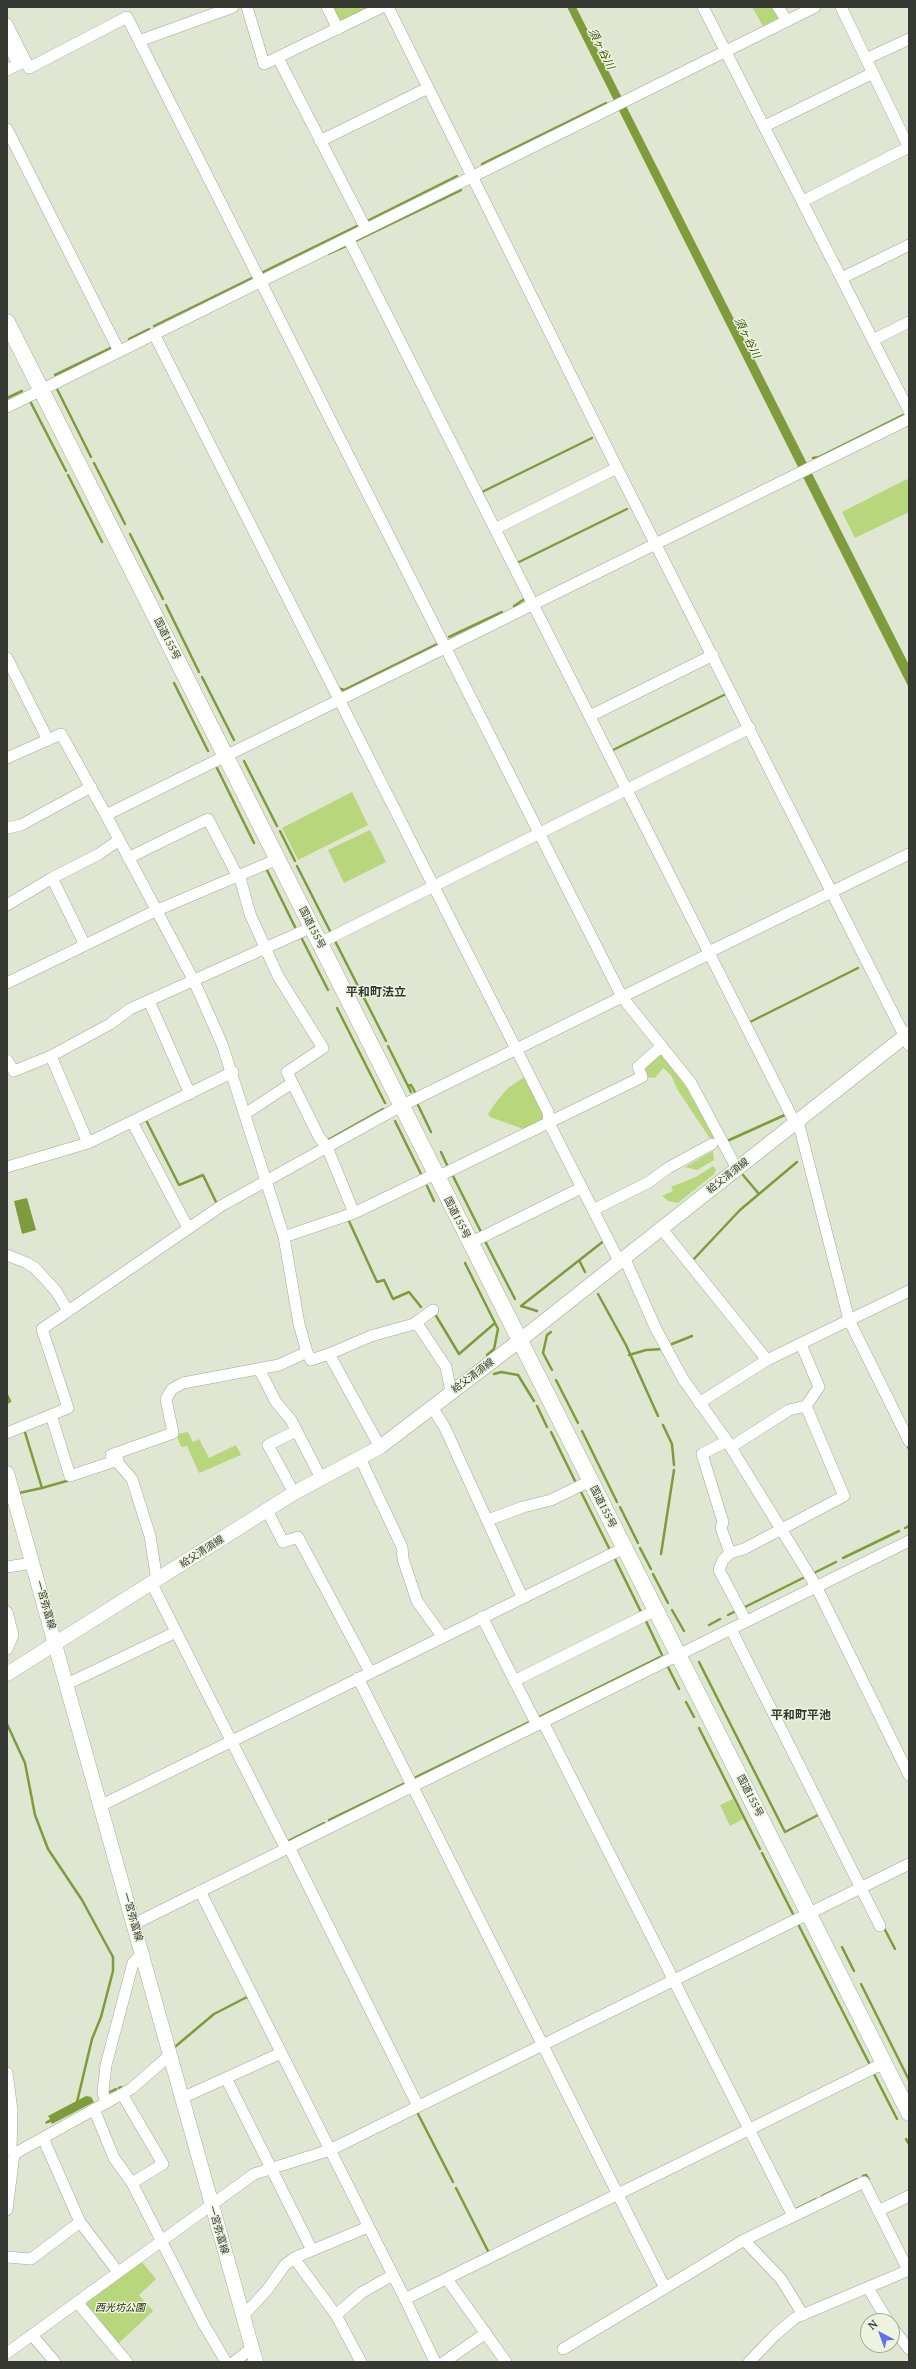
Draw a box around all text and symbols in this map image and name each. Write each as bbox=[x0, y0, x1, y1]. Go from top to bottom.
water label: 須ヶ谷川 bbox=[585, 26, 617, 72]
water label: 須ヶ谷川 bbox=[731, 315, 763, 361]
street label: 国道155号 bbox=[151, 616, 183, 662]
street label: 国道155号 bbox=[296, 905, 328, 951]
district label: 平和町法立 bbox=[346, 986, 406, 1000]
street label: 給父清須線 bbox=[705, 1156, 751, 1196]
street label: 国道155号 bbox=[441, 1195, 473, 1241]
street label: 給父清須線 bbox=[449, 1356, 497, 1396]
street label: 国道155号 bbox=[587, 1484, 619, 1530]
street label: 給父清須線 bbox=[178, 1533, 226, 1571]
street label: 一宮弥富線 bbox=[32, 1579, 58, 1631]
district label: 平和町平池 bbox=[771, 1709, 831, 1723]
street label: 国道155号 bbox=[734, 1773, 766, 1819]
street label: 一宮弥富線 bbox=[119, 1891, 145, 1943]
street label: 一宮弥富線 bbox=[205, 2204, 231, 2256]
park label: 西光坊公園 bbox=[95, 2302, 145, 2314]
north arrow bbox=[860, 2313, 900, 2353]
text: N bbox=[865, 2317, 881, 2333]

